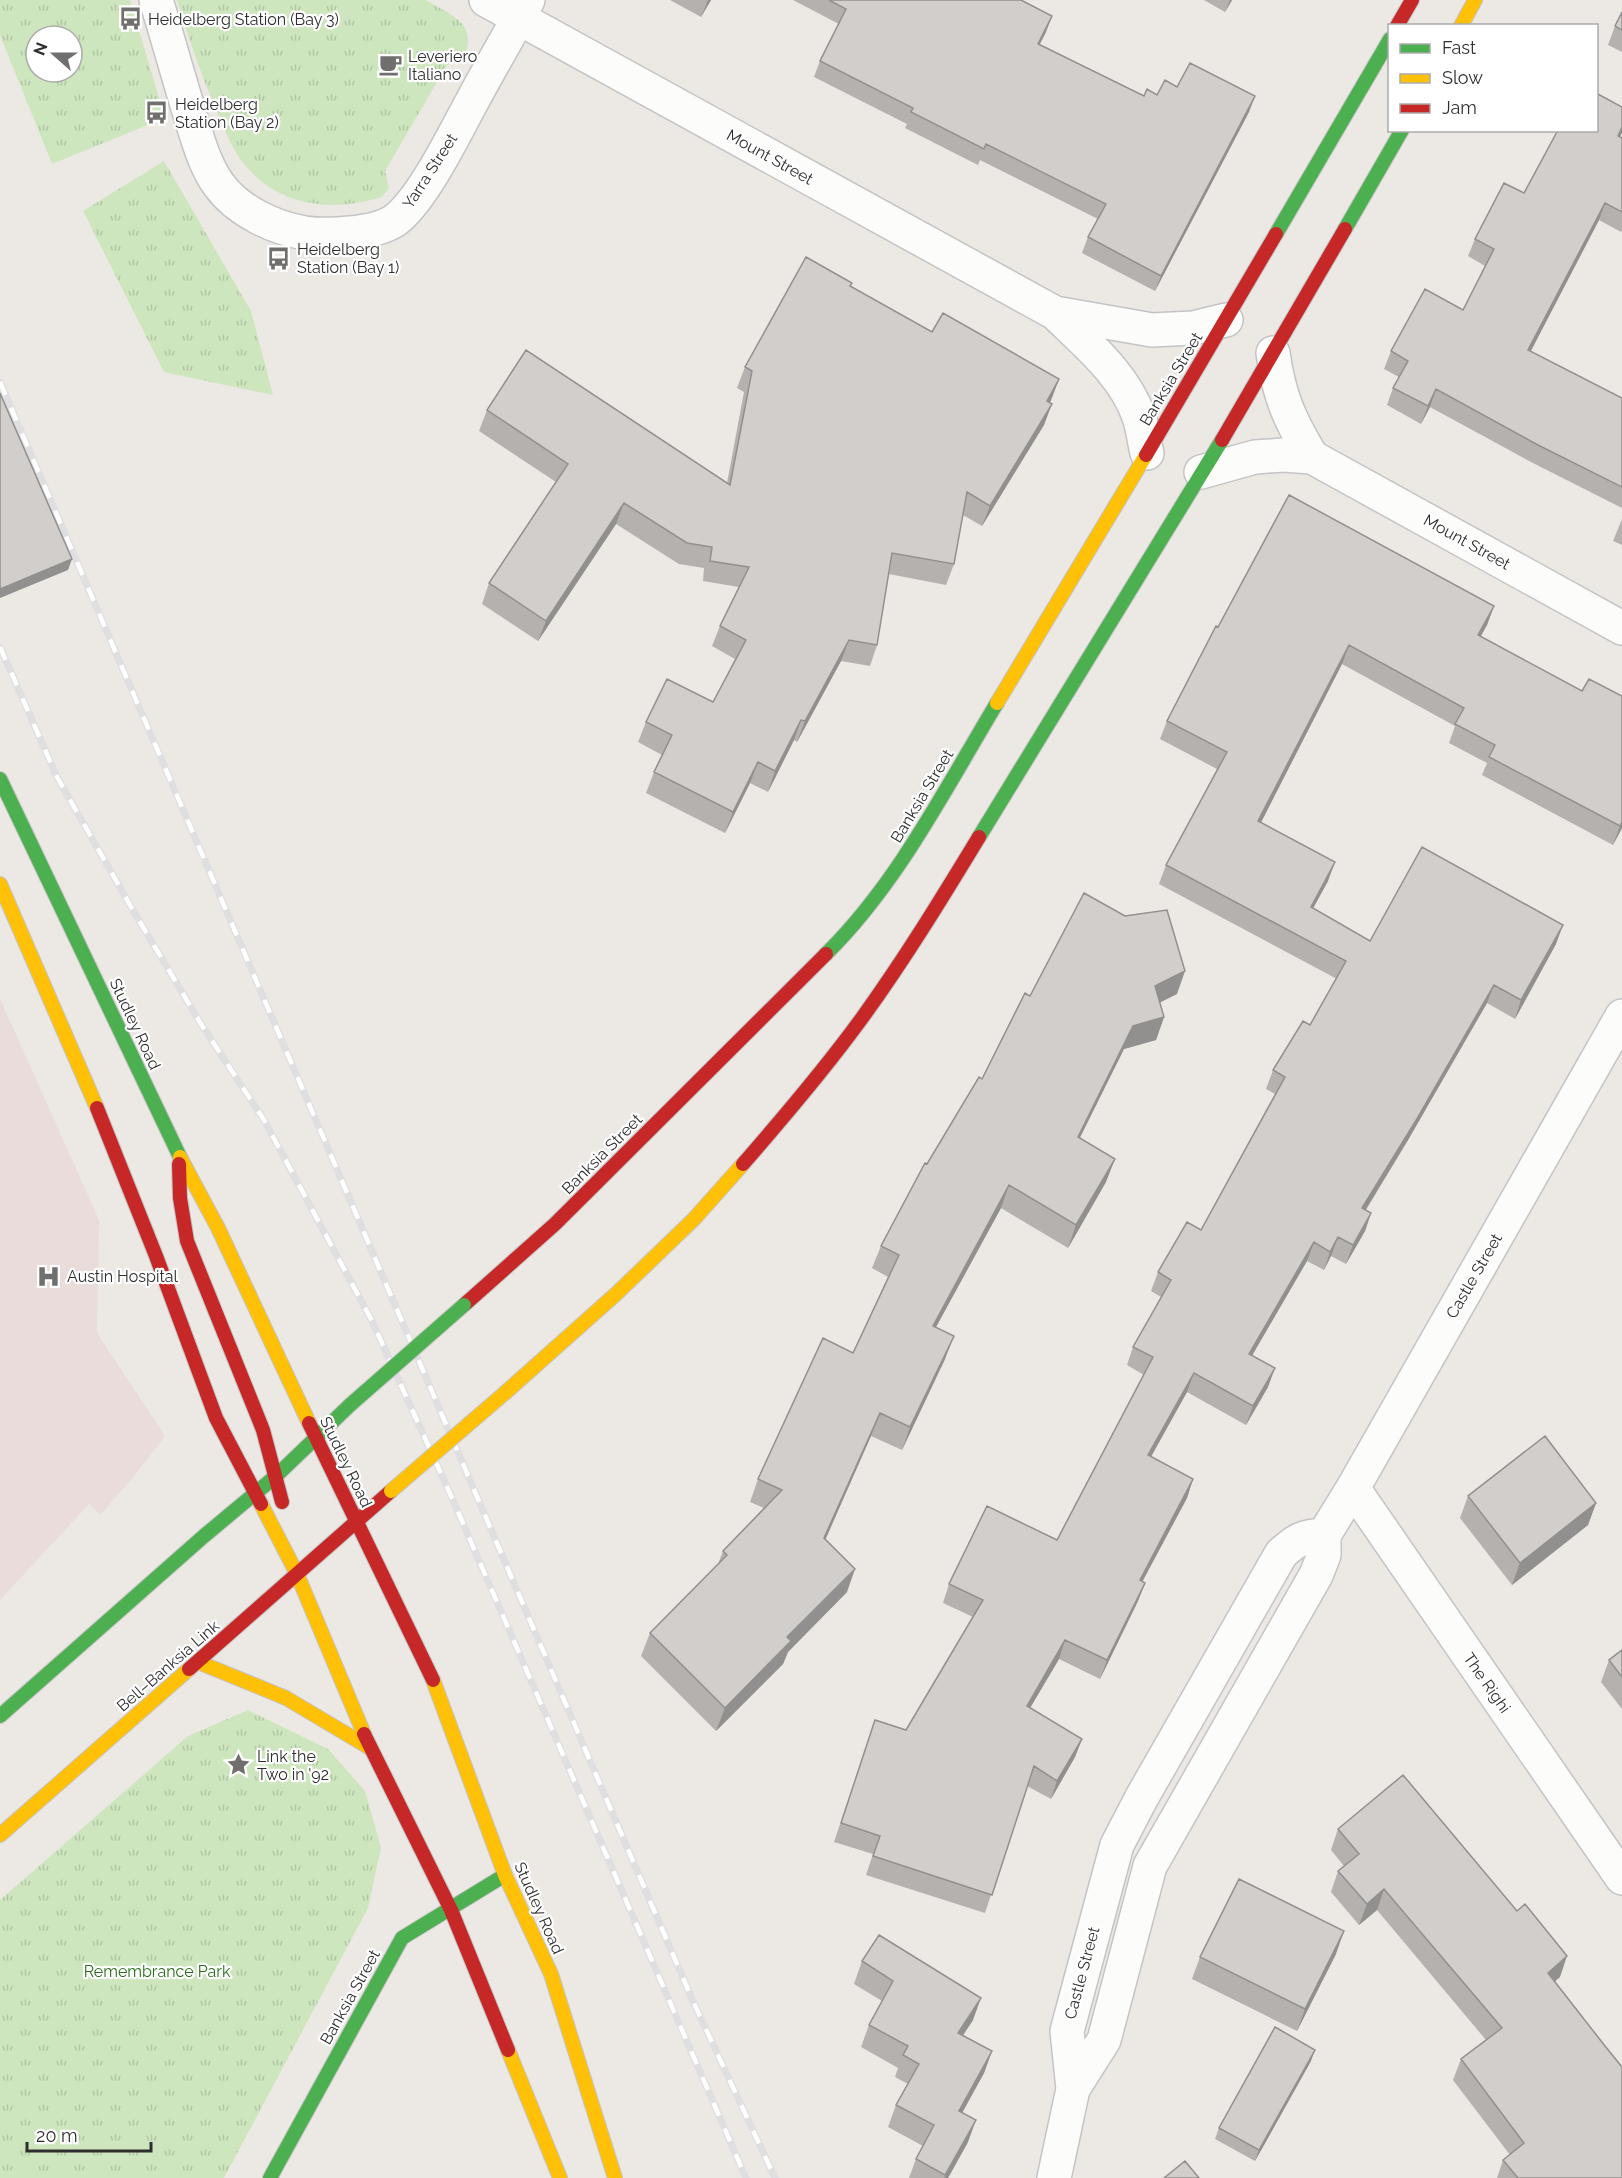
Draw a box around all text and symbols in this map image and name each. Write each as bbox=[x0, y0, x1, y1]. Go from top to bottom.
bus stop icon: Heidelberg Station (Bay 3) bbox=[117, 6, 143, 32]
place label: Heidelberg Station (Bay 3) bbox=[148, 10, 339, 29]
north arrow bbox=[24, 24, 84, 84]
legend bbox=[1388, 24, 1598, 132]
text: Fast bbox=[1442, 37, 1476, 58]
text: N bbox=[29, 40, 52, 58]
place label: Leveriero Italiano bbox=[408, 47, 477, 84]
cafe icon: Leveriero Italiano bbox=[377, 52, 403, 78]
text: Slow bbox=[1442, 67, 1483, 88]
place label: Heidelberg Station (Bay 2) bbox=[175, 95, 279, 132]
text: Jam bbox=[1442, 97, 1477, 118]
bus stop icon: Heidelberg Station (Bay 2) bbox=[144, 100, 170, 126]
street label: Mount Street bbox=[723, 125, 817, 189]
street label: Yarra Street bbox=[399, 129, 462, 212]
place label: Heidelberg Station (Bay 1) bbox=[297, 240, 399, 277]
bus stop icon: Heidelberg Station (Bay 1) bbox=[266, 245, 292, 271]
street label: Banksia Street bbox=[1136, 328, 1207, 429]
street label: Mount Street bbox=[1420, 510, 1514, 574]
street label: Banksia Street bbox=[887, 745, 958, 846]
street label: Studley Road bbox=[106, 975, 164, 1073]
street label: Banksia Street bbox=[558, 1110, 646, 1198]
street label: Castle Street bbox=[1442, 1230, 1506, 1322]
hospital icon: Austin Hospital bbox=[36, 1263, 62, 1289]
place label: Austin Hospital bbox=[67, 1267, 178, 1286]
street label: Studley Road bbox=[316, 1414, 376, 1511]
street label: Bell–Banksia Link bbox=[113, 1616, 223, 1716]
street label: The Righi bbox=[1459, 1649, 1515, 1717]
place label: Link the Two in '92 bbox=[257, 1747, 329, 1784]
place icon: Link the Two in '92 bbox=[226, 1752, 252, 1778]
street label: Studley Road bbox=[510, 1859, 568, 1957]
street label: Castle Street bbox=[1061, 1924, 1104, 2021]
street label: Banksia Street bbox=[316, 1946, 384, 2048]
park label: Remembrance Park bbox=[84, 1962, 231, 1981]
scale bar bbox=[27, 2115, 152, 2153]
text: 20 m bbox=[36, 2125, 78, 2146]

